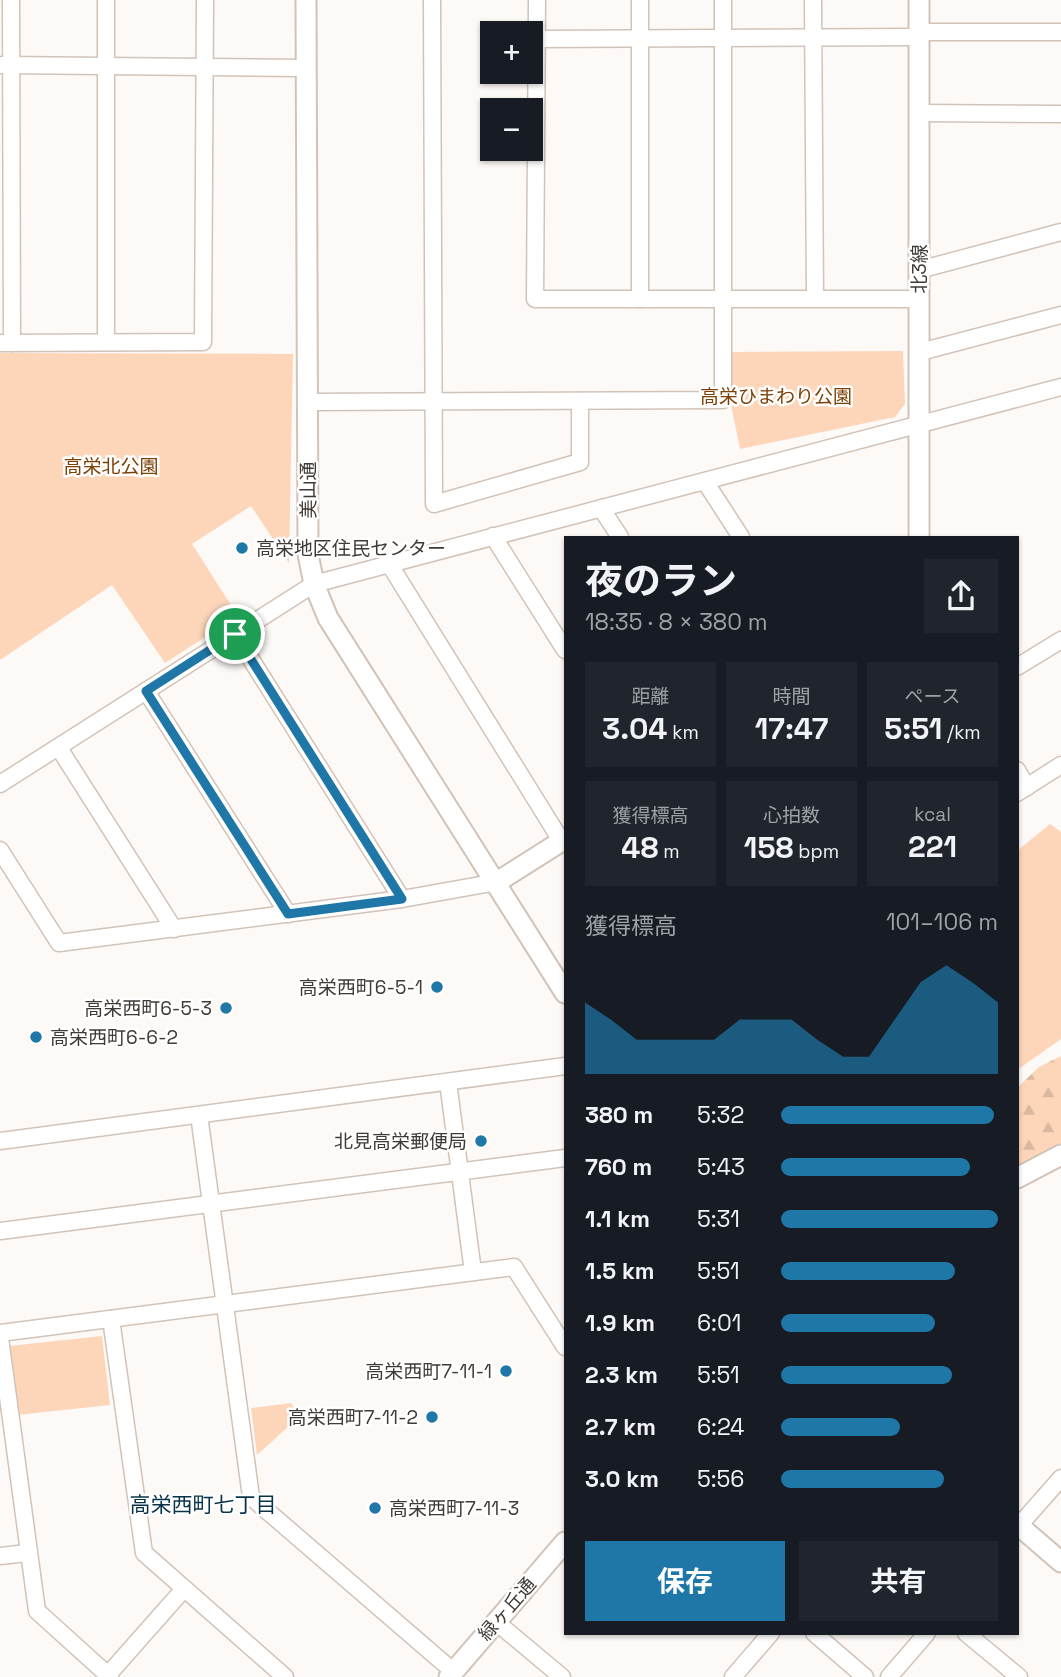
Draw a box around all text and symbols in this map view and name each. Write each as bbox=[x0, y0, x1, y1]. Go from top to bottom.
map controls bbox=[480, 21, 543, 161]
button: + bbox=[480, 21, 543, 84]
button: − bbox=[480, 98, 543, 161]
street label: 北3線 bbox=[907, 244, 932, 294]
park label: 高栄ひまわり公園 bbox=[700, 384, 852, 409]
park label: 高栄北公園 bbox=[63, 454, 159, 479]
street label: 美山通 bbox=[296, 461, 321, 519]
place label: 高栄地区住民センター bbox=[256, 536, 446, 561]
marker: 高栄地区住民センター bbox=[234, 540, 250, 556]
text: 夜のラン bbox=[585, 557, 737, 605]
button: share bbox=[924, 559, 998, 633]
pin bbox=[205, 604, 265, 664]
text: 18:35 · 8 × 380 m bbox=[585, 607, 768, 637]
icon: arrive bbox=[216, 615, 254, 653]
text: 距離 bbox=[631, 684, 670, 709]
text: 時間 bbox=[772, 684, 811, 709]
text: ペース bbox=[904, 684, 961, 709]
text: 3.04 bbox=[602, 709, 667, 748]
text: 17:47 bbox=[755, 709, 828, 748]
text: 5:51 bbox=[884, 709, 942, 748]
text: km bbox=[667, 720, 699, 745]
text: /km bbox=[942, 720, 981, 745]
text: kcal bbox=[914, 802, 951, 827]
text: 獲得標高 bbox=[612, 803, 689, 828]
text: 心拍数 bbox=[763, 803, 820, 828]
text: 221 bbox=[908, 827, 957, 866]
text: 48 bbox=[621, 828, 658, 867]
text: 158 bbox=[744, 828, 793, 867]
text: m bbox=[658, 839, 680, 864]
text: bpm bbox=[793, 839, 839, 864]
text: 101–106 m bbox=[886, 907, 998, 937]
text: 獲得標高 bbox=[585, 911, 677, 941]
place label: 高栄西町6-5-1 bbox=[299, 975, 423, 1000]
marker: 高栄西町6-5-1 bbox=[429, 979, 445, 995]
place label: 高栄西町6-5-3 bbox=[84, 996, 212, 1021]
marker: 高栄西町6-5-3 bbox=[218, 1000, 234, 1016]
place label: 高栄西町6-6-2 bbox=[50, 1025, 178, 1050]
marker: 高栄西町6-6-2 bbox=[28, 1029, 44, 1045]
text: 380 m bbox=[585, 1100, 653, 1130]
text: 5:32 bbox=[697, 1100, 744, 1130]
place label: 北見高栄郵便局 bbox=[334, 1129, 467, 1154]
marker: 北見高栄郵便局 bbox=[473, 1133, 489, 1149]
text: 760 m bbox=[585, 1152, 652, 1182]
text: 5:43 bbox=[697, 1152, 745, 1182]
text: 1.1 km bbox=[585, 1204, 650, 1234]
text: 5:31 bbox=[697, 1204, 740, 1234]
text: 1.5 km bbox=[585, 1256, 655, 1286]
text: 5:51 bbox=[697, 1256, 740, 1286]
text: 1.9 km bbox=[585, 1308, 655, 1338]
text: 6:01 bbox=[697, 1308, 741, 1338]
place label: 高栄西町7-11-1 bbox=[365, 1359, 492, 1384]
text: 2.3 km bbox=[585, 1360, 658, 1390]
text: 5:51 bbox=[697, 1360, 740, 1390]
marker: 高栄西町7-11-1 bbox=[498, 1363, 514, 1379]
place label: 高栄西町7-11-2 bbox=[288, 1405, 418, 1430]
marker: 高栄西町7-11-2 bbox=[424, 1409, 440, 1425]
text: 2.7 km bbox=[585, 1412, 656, 1442]
text: 6:24 bbox=[697, 1412, 744, 1442]
text: 3.0 km bbox=[585, 1464, 659, 1494]
text: 5:56 bbox=[697, 1464, 744, 1494]
district label: 高栄西町七丁目 bbox=[130, 1491, 277, 1518]
place label: 高栄西町7-11-3 bbox=[389, 1496, 519, 1521]
marker: 高栄西町7-11-3 bbox=[367, 1500, 383, 1516]
button: 保存 bbox=[585, 1541, 785, 1621]
button: 共有 bbox=[799, 1541, 998, 1621]
street label: 緑ヶ丘通 bbox=[473, 1572, 541, 1646]

